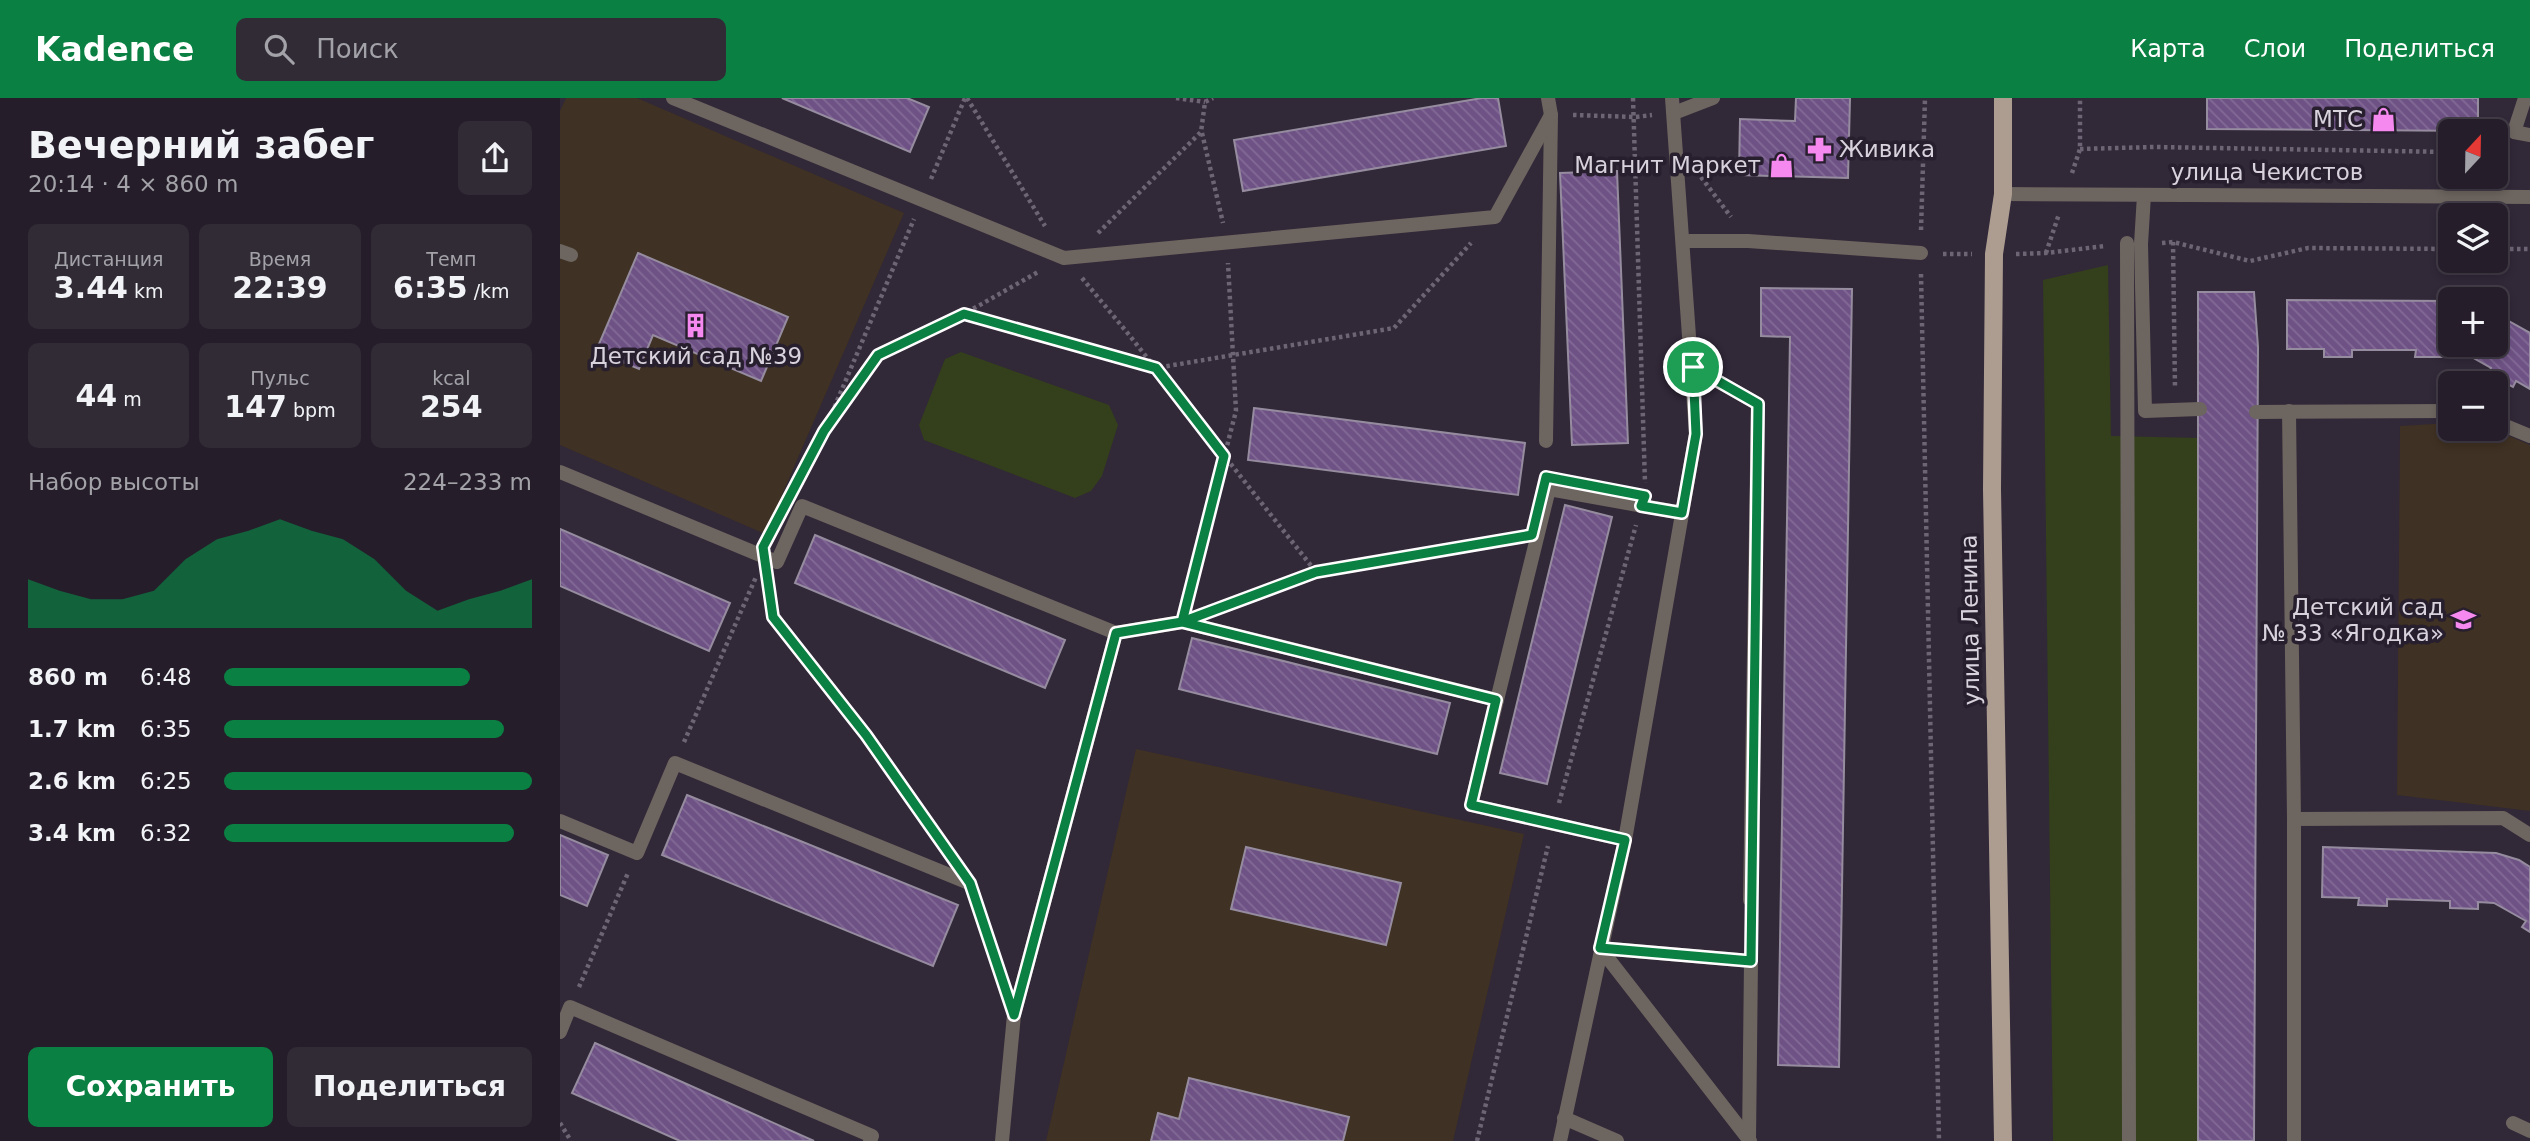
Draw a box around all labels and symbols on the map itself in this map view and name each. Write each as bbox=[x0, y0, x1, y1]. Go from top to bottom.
shop icon: МТС bbox=[2369, 105, 2397, 133]
place label: МТС bbox=[2313, 106, 2363, 132]
north arrow bbox=[2438, 119, 2508, 189]
pharmacy icon: Живика bbox=[1805, 135, 1833, 163]
place label: Живика bbox=[1839, 136, 1935, 162]
shop icon: Магнит Маркет bbox=[1767, 151, 1795, 179]
place label: Магнит Маркет bbox=[1574, 152, 1761, 178]
street label: улица Чекистов bbox=[2171, 159, 2363, 185]
building icon: Детский сад №39 bbox=[682, 312, 710, 340]
pin bbox=[1663, 337, 1723, 397]
place label: Детский сад №39 bbox=[590, 343, 802, 369]
street label: улица Ленина bbox=[1956, 534, 1984, 706]
place label: Детский сад № 33 «Ягодка» bbox=[2262, 594, 2444, 646]
school or university icon: Детский сад № 33 «Ягодка» bbox=[2450, 606, 2478, 634]

